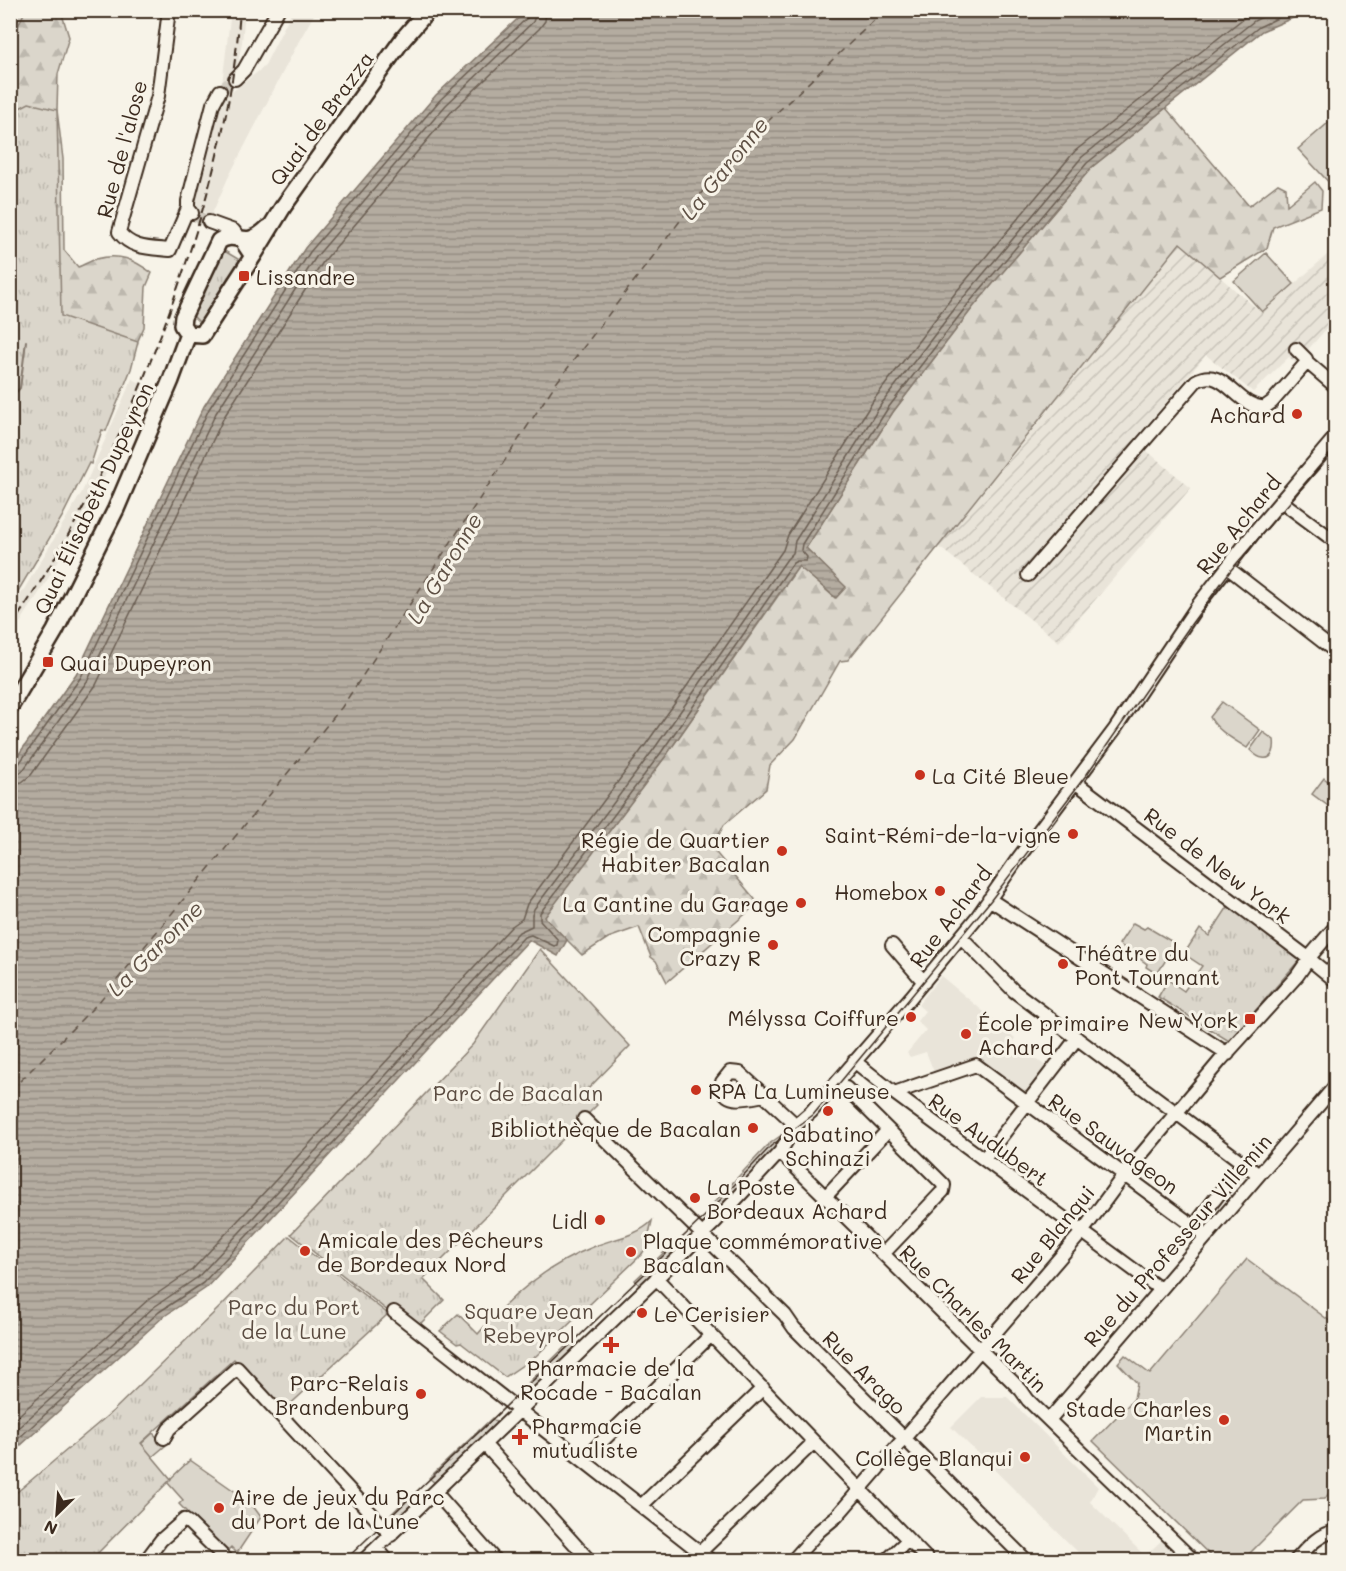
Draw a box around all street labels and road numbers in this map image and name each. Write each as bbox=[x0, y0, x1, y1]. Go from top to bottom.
street label: Quai de Brazza bbox=[263, 45, 379, 191]
street label: Rue de l'alose bbox=[90, 77, 152, 221]
street label: Quai Élisabeth Dupeyron bbox=[27, 378, 159, 618]
street label: Rue Achard bbox=[1190, 469, 1286, 579]
street label: Rue de New York bbox=[1139, 801, 1297, 929]
street label: Rue Achard bbox=[903, 860, 997, 972]
street label: Rue Audubert bbox=[924, 1086, 1054, 1192]
street label: Rue Sauvageon bbox=[1044, 1087, 1184, 1199]
street label: Rue du Professeur Villemin bbox=[1077, 1128, 1277, 1352]
street label: Rue Blanqui bbox=[1004, 1179, 1100, 1289]
street label: Rue Charles Martin bbox=[894, 1238, 1054, 1398]
street label: Rue Arago bbox=[817, 1324, 913, 1420]

